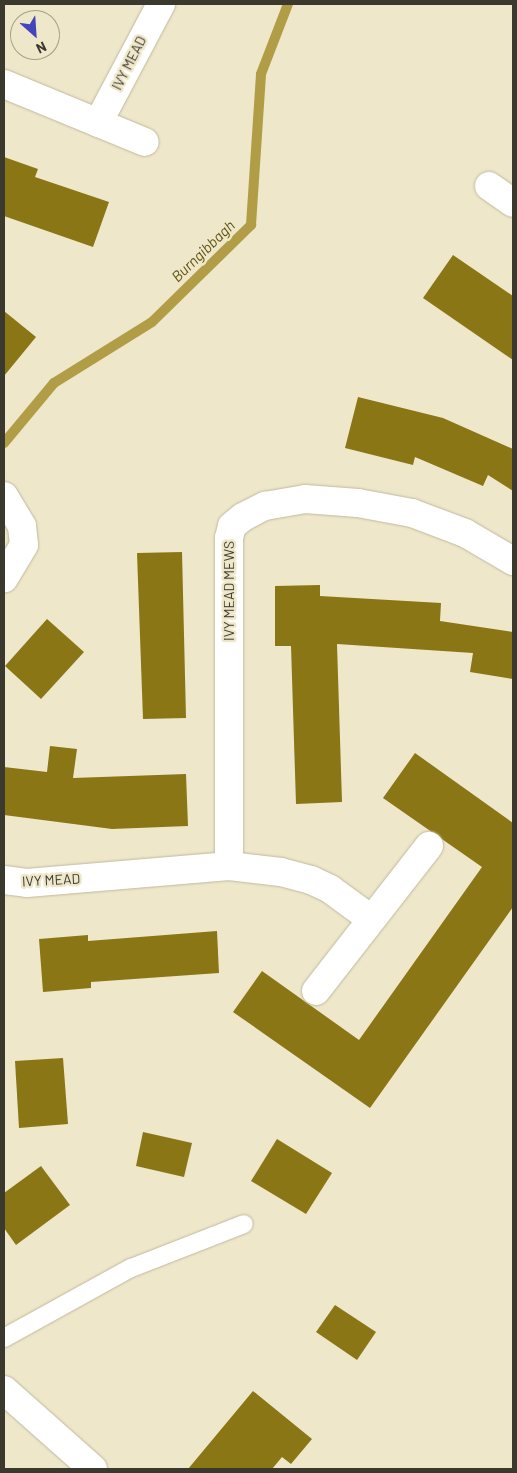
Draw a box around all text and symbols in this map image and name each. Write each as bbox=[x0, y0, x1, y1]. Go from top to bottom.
north arrow bbox=[10, 10, 60, 60]
street label: IVY MEAD bbox=[108, 33, 150, 93]
text: N bbox=[33, 38, 49, 58]
water label: Burngibbagh bbox=[168, 216, 238, 286]
street label: IVY MEAD MEWS bbox=[221, 541, 237, 641]
street label: IVY MEAD bbox=[21, 870, 81, 890]

